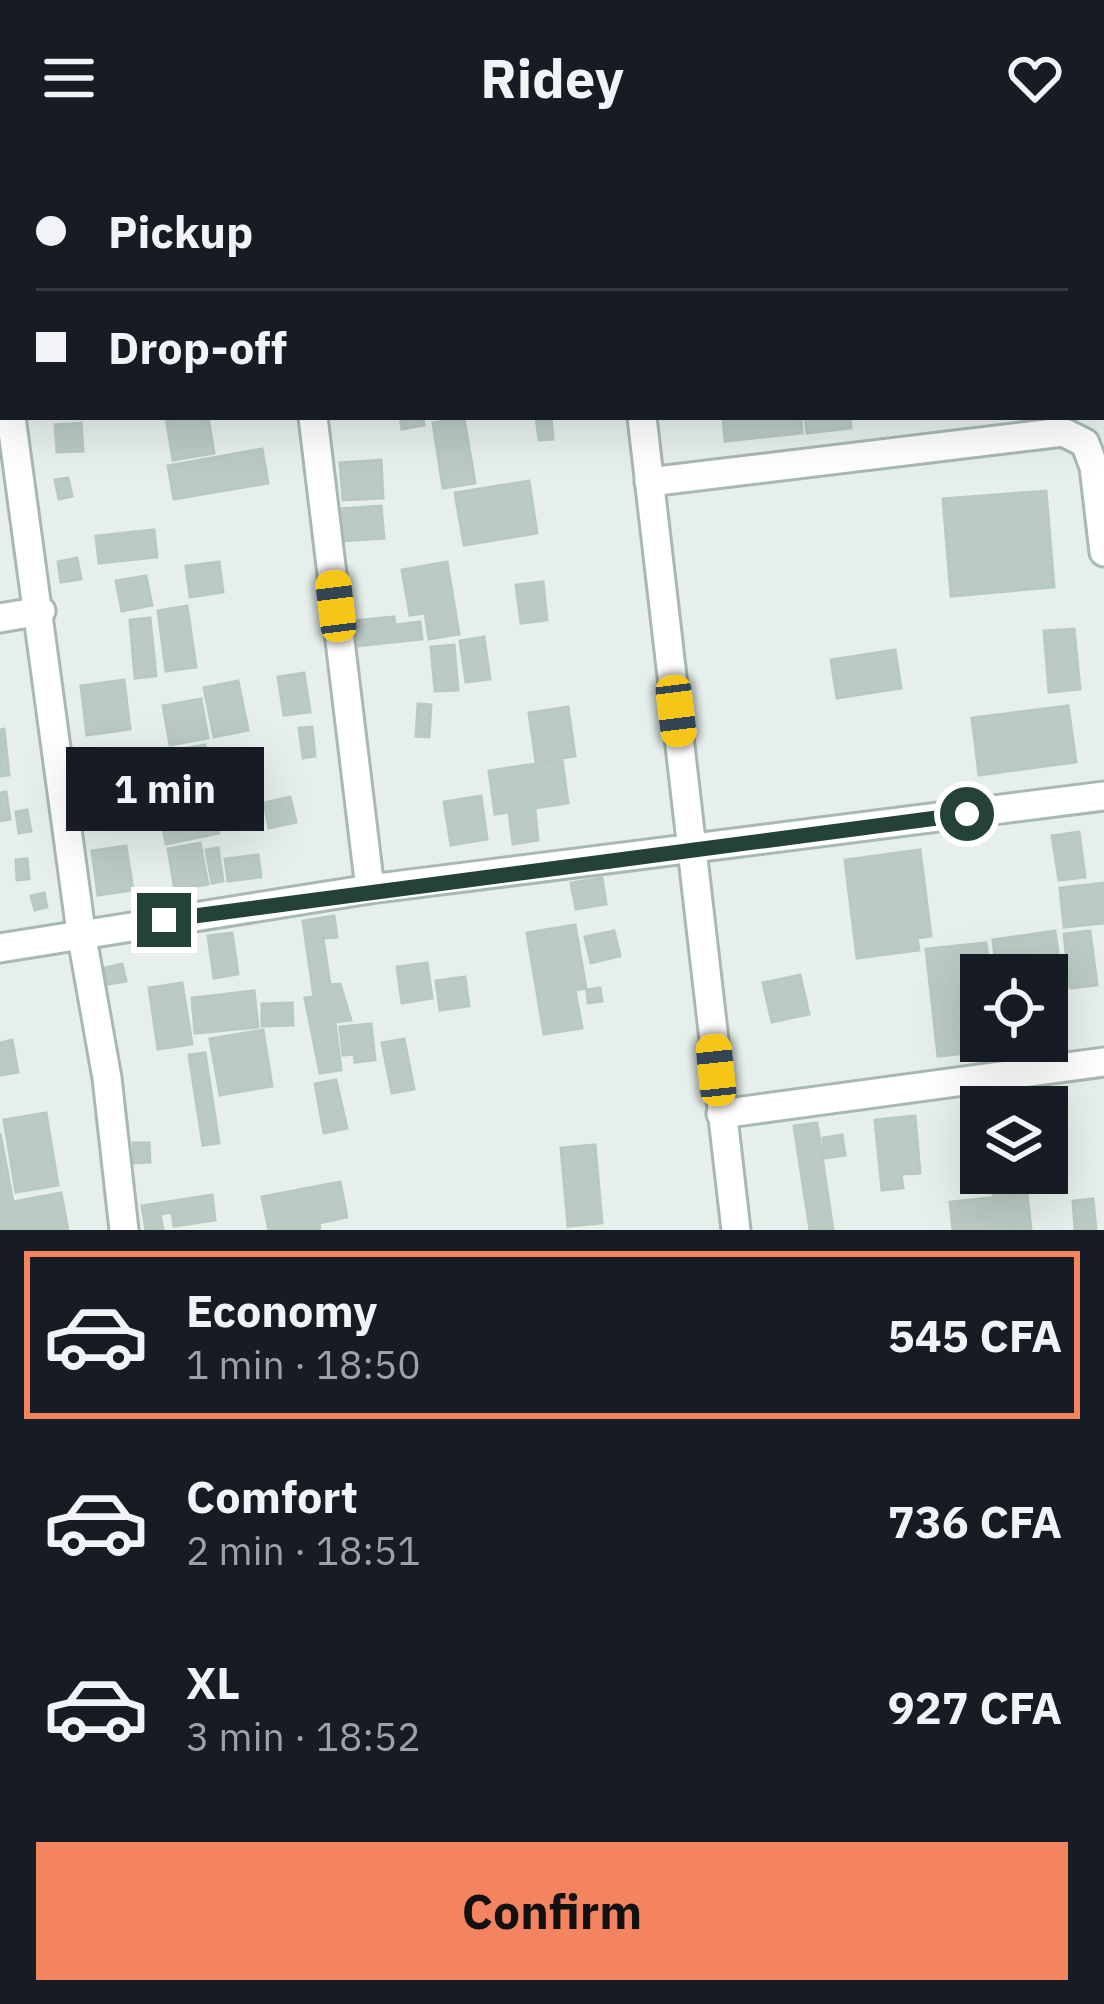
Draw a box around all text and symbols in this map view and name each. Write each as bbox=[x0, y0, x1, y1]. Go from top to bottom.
text: Ridey bbox=[480, 43, 624, 113]
icon: menu bbox=[36, 45, 102, 111]
icon: heart bbox=[1002, 45, 1068, 111]
text: Pickup bbox=[108, 202, 253, 260]
text: Drop-off bbox=[108, 318, 287, 376]
car bbox=[314, 568, 358, 644]
car bbox=[654, 673, 698, 749]
callout: 1 min bbox=[65, 746, 263, 830]
text: 1 min bbox=[114, 763, 216, 814]
route start bbox=[940, 787, 994, 841]
route end bbox=[137, 893, 191, 947]
map controls bbox=[960, 954, 1068, 1194]
button: locate bbox=[960, 954, 1068, 1062]
car bbox=[694, 1032, 738, 1108]
button: layers bbox=[960, 1086, 1068, 1194]
icon: car bbox=[42, 1281, 150, 1389]
text: Economy bbox=[186, 1281, 377, 1339]
text: 545 CFA bbox=[888, 1306, 1062, 1364]
text: 1 min · 18:50 bbox=[186, 1339, 421, 1390]
icon: car bbox=[42, 1467, 150, 1575]
text: Comfort bbox=[186, 1467, 358, 1525]
text: 736 CFA bbox=[888, 1492, 1062, 1550]
text: 2 min · 18:51 bbox=[186, 1525, 421, 1576]
icon: car bbox=[42, 1653, 150, 1761]
text: XL bbox=[186, 1653, 240, 1711]
text: 927 CFA bbox=[888, 1678, 1062, 1736]
text: 3 min · 18:52 bbox=[186, 1711, 421, 1762]
button: Confirm bbox=[36, 1842, 1068, 1980]

